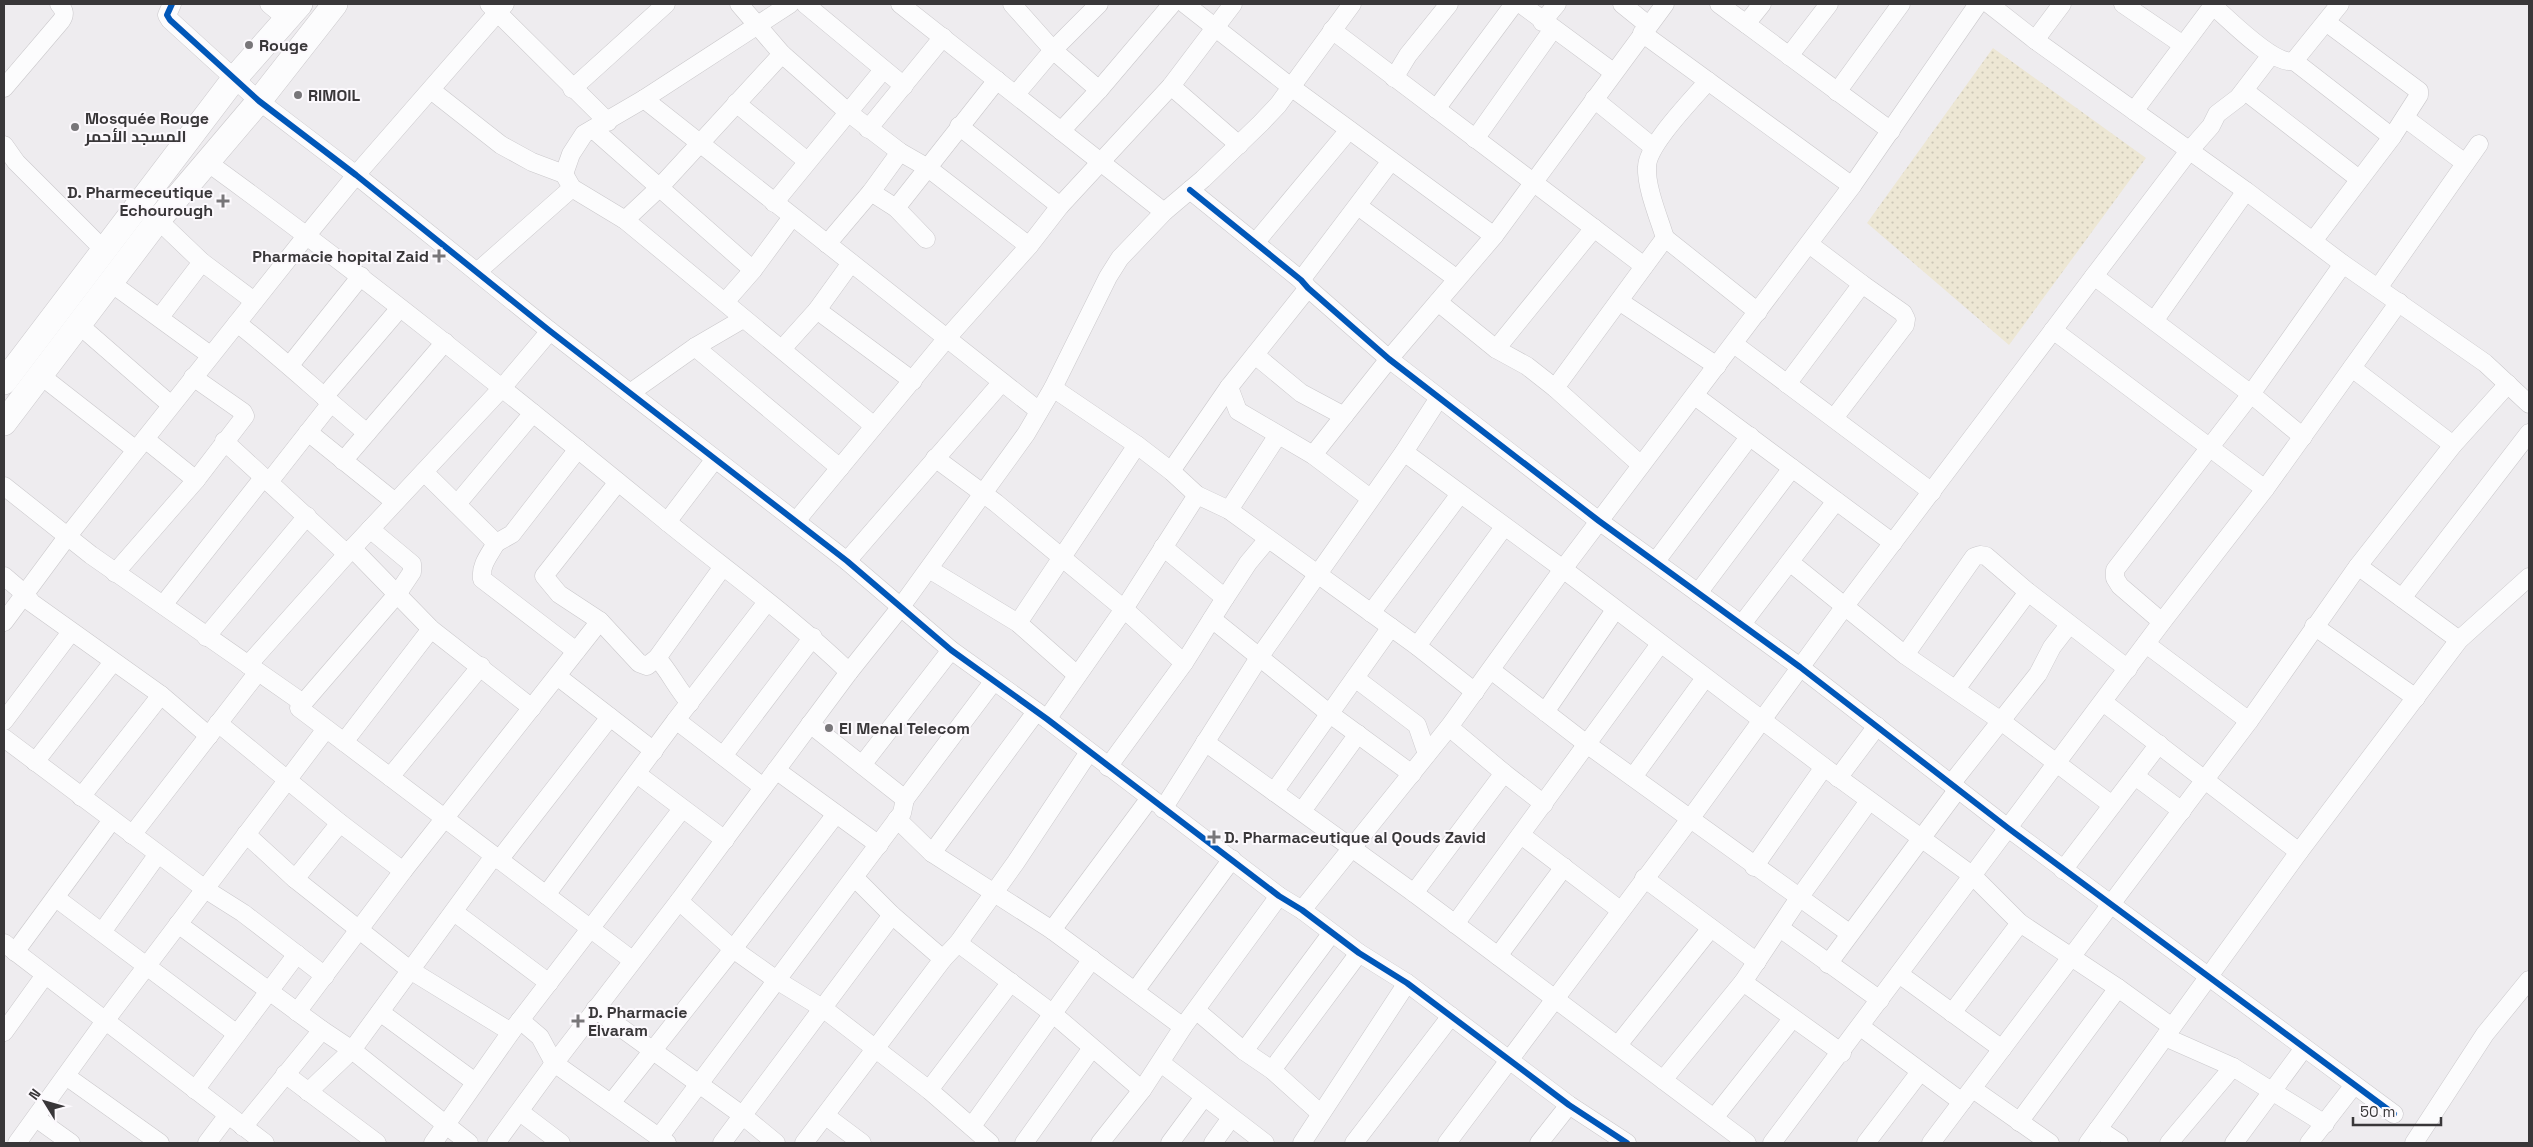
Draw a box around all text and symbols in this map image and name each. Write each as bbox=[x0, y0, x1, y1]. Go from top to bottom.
place label: Rouge bbox=[259, 35, 308, 56]
marker: Rouge bbox=[243, 39, 255, 51]
place label: RIMOIL bbox=[308, 85, 360, 106]
marker: RIMOIL bbox=[292, 89, 304, 101]
place label: Mosquée Rouge المسجد الأحمر bbox=[84, 108, 209, 147]
marker: Mosquée Rouge المسجد الأحمر bbox=[69, 121, 81, 133]
place label: D. Pharmeceutique Echourough bbox=[67, 182, 213, 221]
marker: D. Pharmeceutique Echourough bbox=[217, 195, 229, 207]
place label: Pharmacie hopital Zaid bbox=[252, 246, 429, 267]
marker: Pharmacie hopital Zaid bbox=[433, 250, 445, 262]
place label: El Menal Telecom bbox=[839, 718, 970, 739]
marker: El Menal Telecom bbox=[823, 722, 835, 734]
place label: D. Pharmaceutique al Qouds Zavid bbox=[1224, 827, 1486, 848]
marker: D. Pharmaceutique al Qouds Zavid bbox=[1208, 831, 1220, 843]
place label: D. Pharmacie Elvaram bbox=[588, 1002, 687, 1041]
marker: D. Pharmacie Elvaram bbox=[572, 1015, 584, 1027]
north arrow bbox=[20, 1077, 70, 1127]
text: N bbox=[25, 1085, 45, 1103]
scale bar bbox=[2353, 1094, 2440, 1126]
text: 50 m bbox=[2360, 1102, 2395, 1121]

